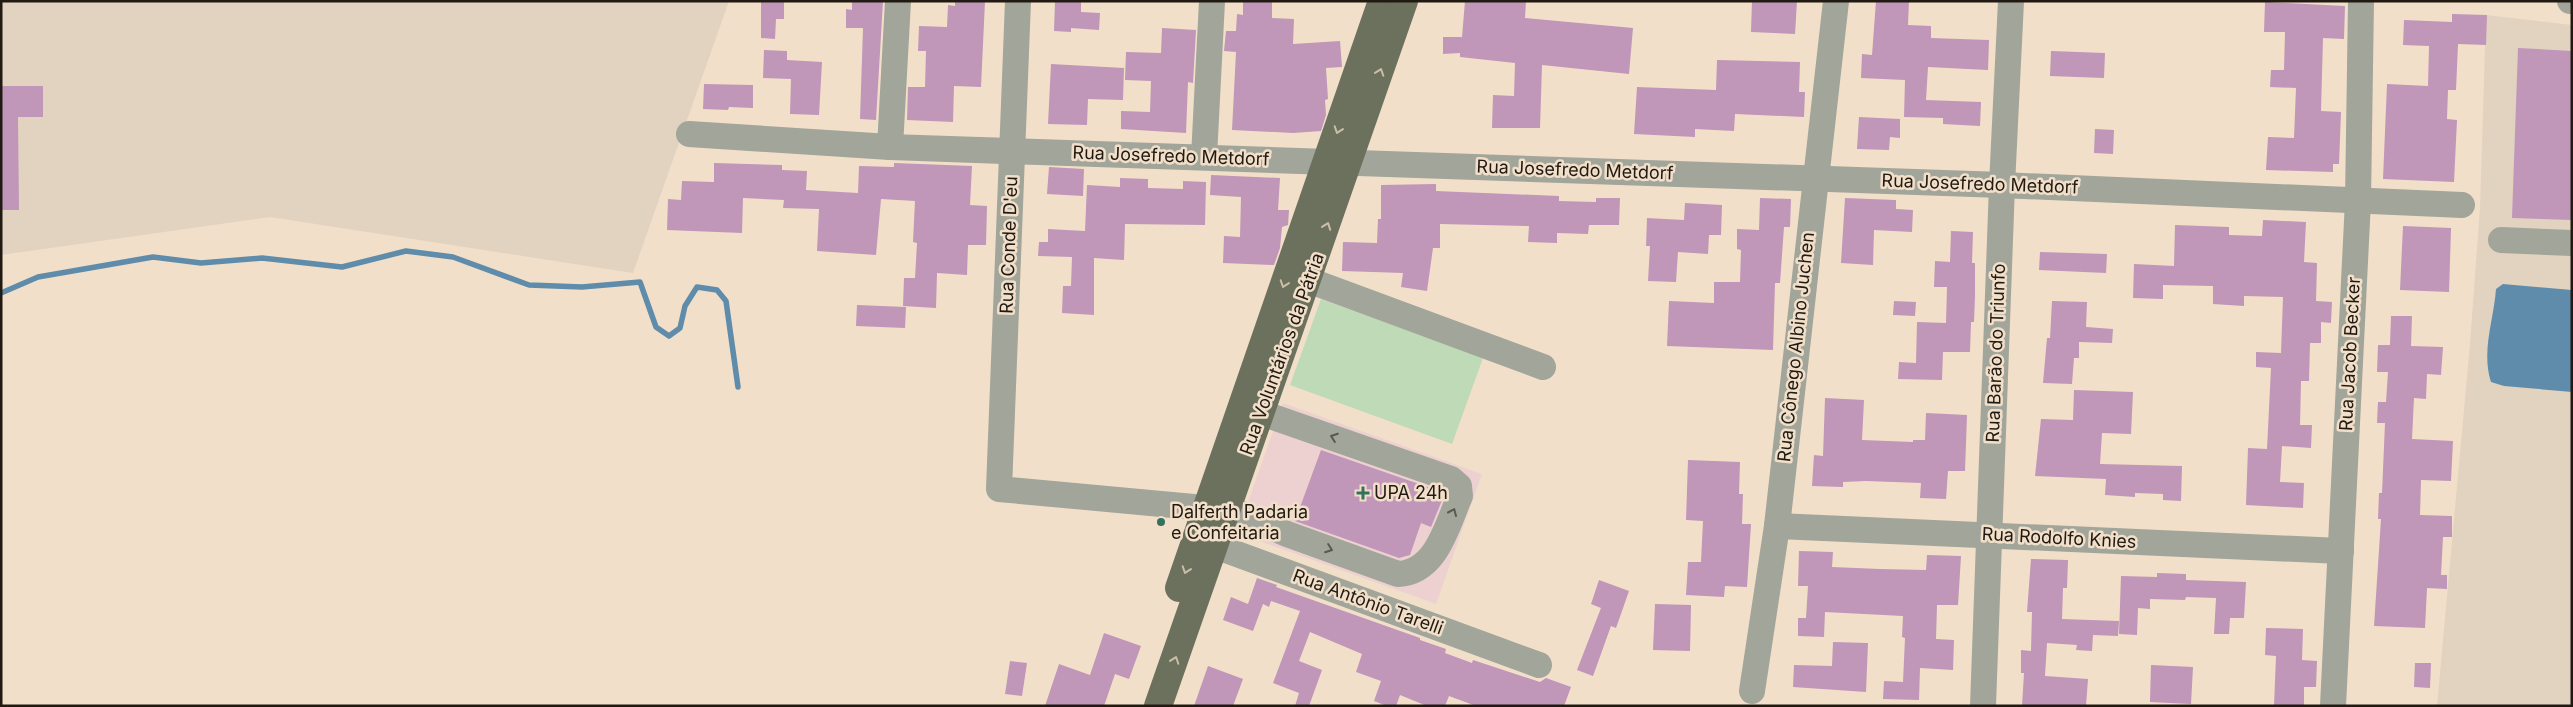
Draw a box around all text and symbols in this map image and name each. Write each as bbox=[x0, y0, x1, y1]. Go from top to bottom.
one-way arrow bbox=[1374, 68, 1384, 77]
one-way arrow bbox=[1334, 125, 1344, 134]
street label: Rua Josefredo Metdorf bbox=[1072, 142, 1270, 169]
street label: Rua Josefredo Metdorf bbox=[1476, 156, 1674, 183]
street label: Rua Josefredo Metdorf bbox=[1881, 170, 2079, 197]
street label: Rua Conde D'eu bbox=[996, 176, 1021, 314]
one-way arrow bbox=[1321, 222, 1331, 231]
street label: Rua Cônego Albino Juchen bbox=[1773, 231, 1818, 463]
street label: Rua Voluntários da Pátria bbox=[1235, 250, 1328, 458]
street label: Rua Barão do Triunfo bbox=[1982, 263, 2009, 443]
street label: Rua Jacob Becker bbox=[2335, 276, 2364, 432]
one-way arrow bbox=[1280, 279, 1290, 287]
one-way arrow bbox=[1330, 433, 1338, 443]
place label: UPA 24h bbox=[1374, 482, 1448, 503]
marker: UPA 24h bbox=[1356, 486, 1370, 500]
place label: Dalferth Padaria e Confeitaria bbox=[1171, 501, 1308, 543]
one-way arrow bbox=[1447, 508, 1458, 517]
marker: Dalferth Padaria e Confeitaria bbox=[1155, 516, 1167, 528]
street label: Rua Rodolfo Knies bbox=[1981, 523, 2137, 552]
one-way arrow bbox=[1324, 543, 1333, 553]
one-way arrow bbox=[1181, 565, 1191, 573]
street label: Rua Antônio Tarelli bbox=[1290, 565, 1446, 638]
one-way arrow bbox=[1169, 656, 1179, 664]

